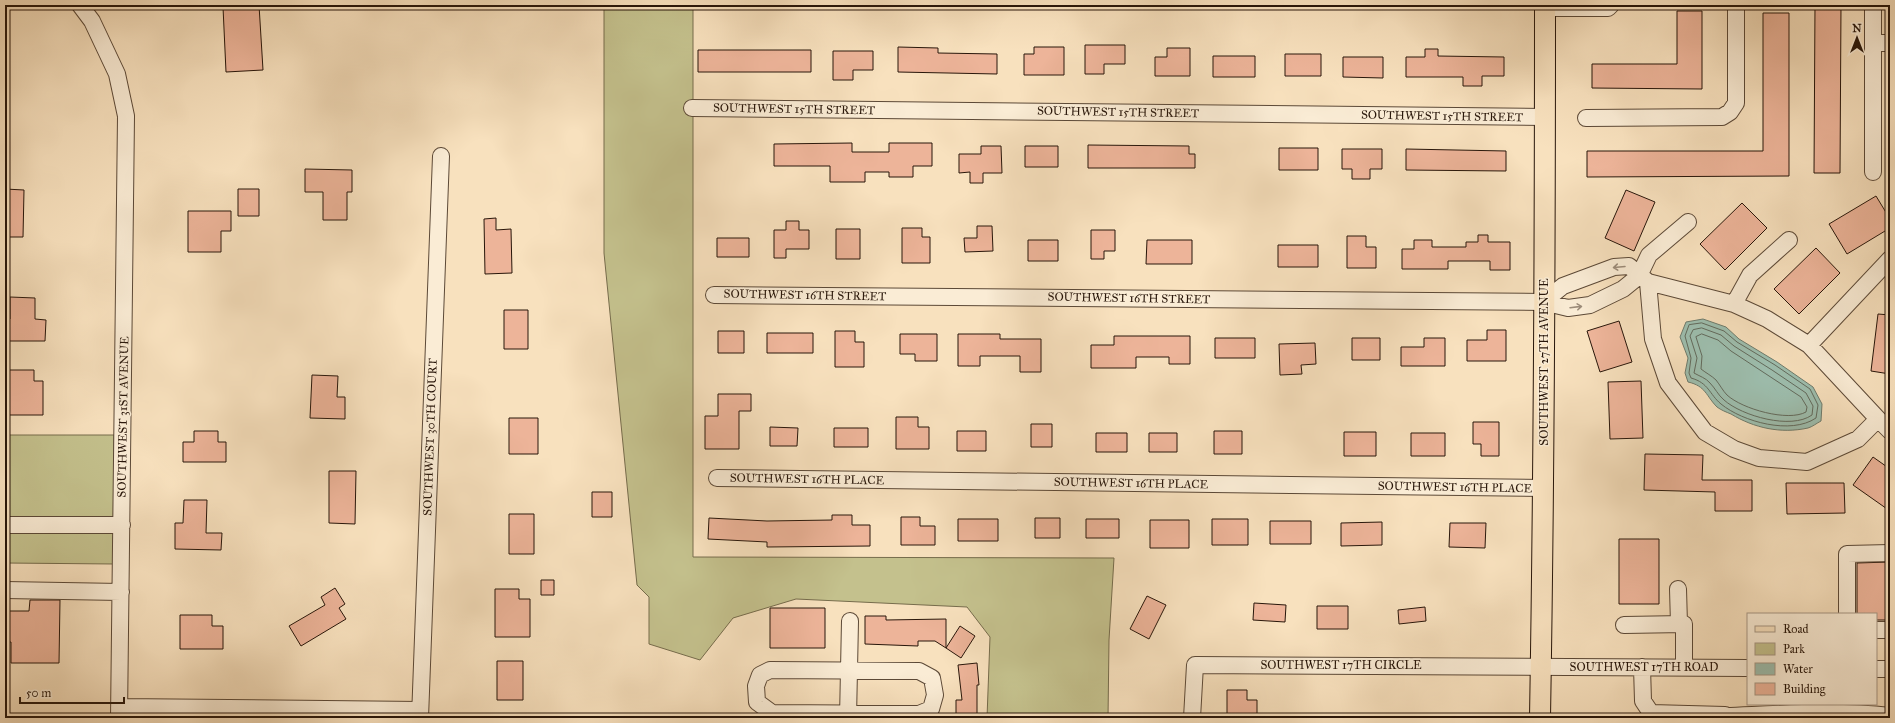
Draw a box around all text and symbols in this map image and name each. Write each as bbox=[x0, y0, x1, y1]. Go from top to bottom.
north arrow bbox=[1837, 18, 1877, 58]
text: N bbox=[1852, 22, 1862, 35]
street label: SOUTHWEST 15TH STREET bbox=[713, 101, 875, 117]
street label: SOUTHWEST 15TH STREET bbox=[1037, 104, 1199, 120]
street label: SOUTHWEST 15TH STREET bbox=[1361, 108, 1523, 124]
one-way arrow bbox=[1613, 264, 1626, 271]
street label: SOUTHWEST 27TH AVENUE bbox=[1537, 278, 1551, 446]
street label: SOUTHWEST 16TH STREET bbox=[724, 287, 886, 303]
street label: SOUTHWEST 16TH STREET bbox=[1048, 290, 1210, 306]
one-way arrow bbox=[1569, 303, 1582, 311]
street label: SOUTHWEST 31ST AVENUE bbox=[115, 336, 131, 498]
street label: SOUTHWEST 30TH COURT bbox=[420, 358, 440, 516]
street label: SOUTHWEST 16TH PLACE bbox=[730, 471, 885, 487]
street label: SOUTHWEST 16TH PLACE bbox=[1054, 475, 1209, 491]
street label: SOUTHWEST 16TH PLACE bbox=[1378, 479, 1533, 495]
legend bbox=[1747, 613, 1877, 705]
text: Road bbox=[1783, 622, 1809, 636]
text: Park bbox=[1783, 642, 1805, 656]
street label: SOUTHWEST 17TH CIRCLE bbox=[1260, 658, 1422, 672]
street label: SOUTHWEST 17TH ROAD bbox=[1570, 660, 1718, 674]
text: Water bbox=[1783, 662, 1813, 676]
scale bar bbox=[20, 679, 124, 705]
text: Building bbox=[1783, 682, 1826, 697]
text: 50 m bbox=[26, 686, 51, 700]

